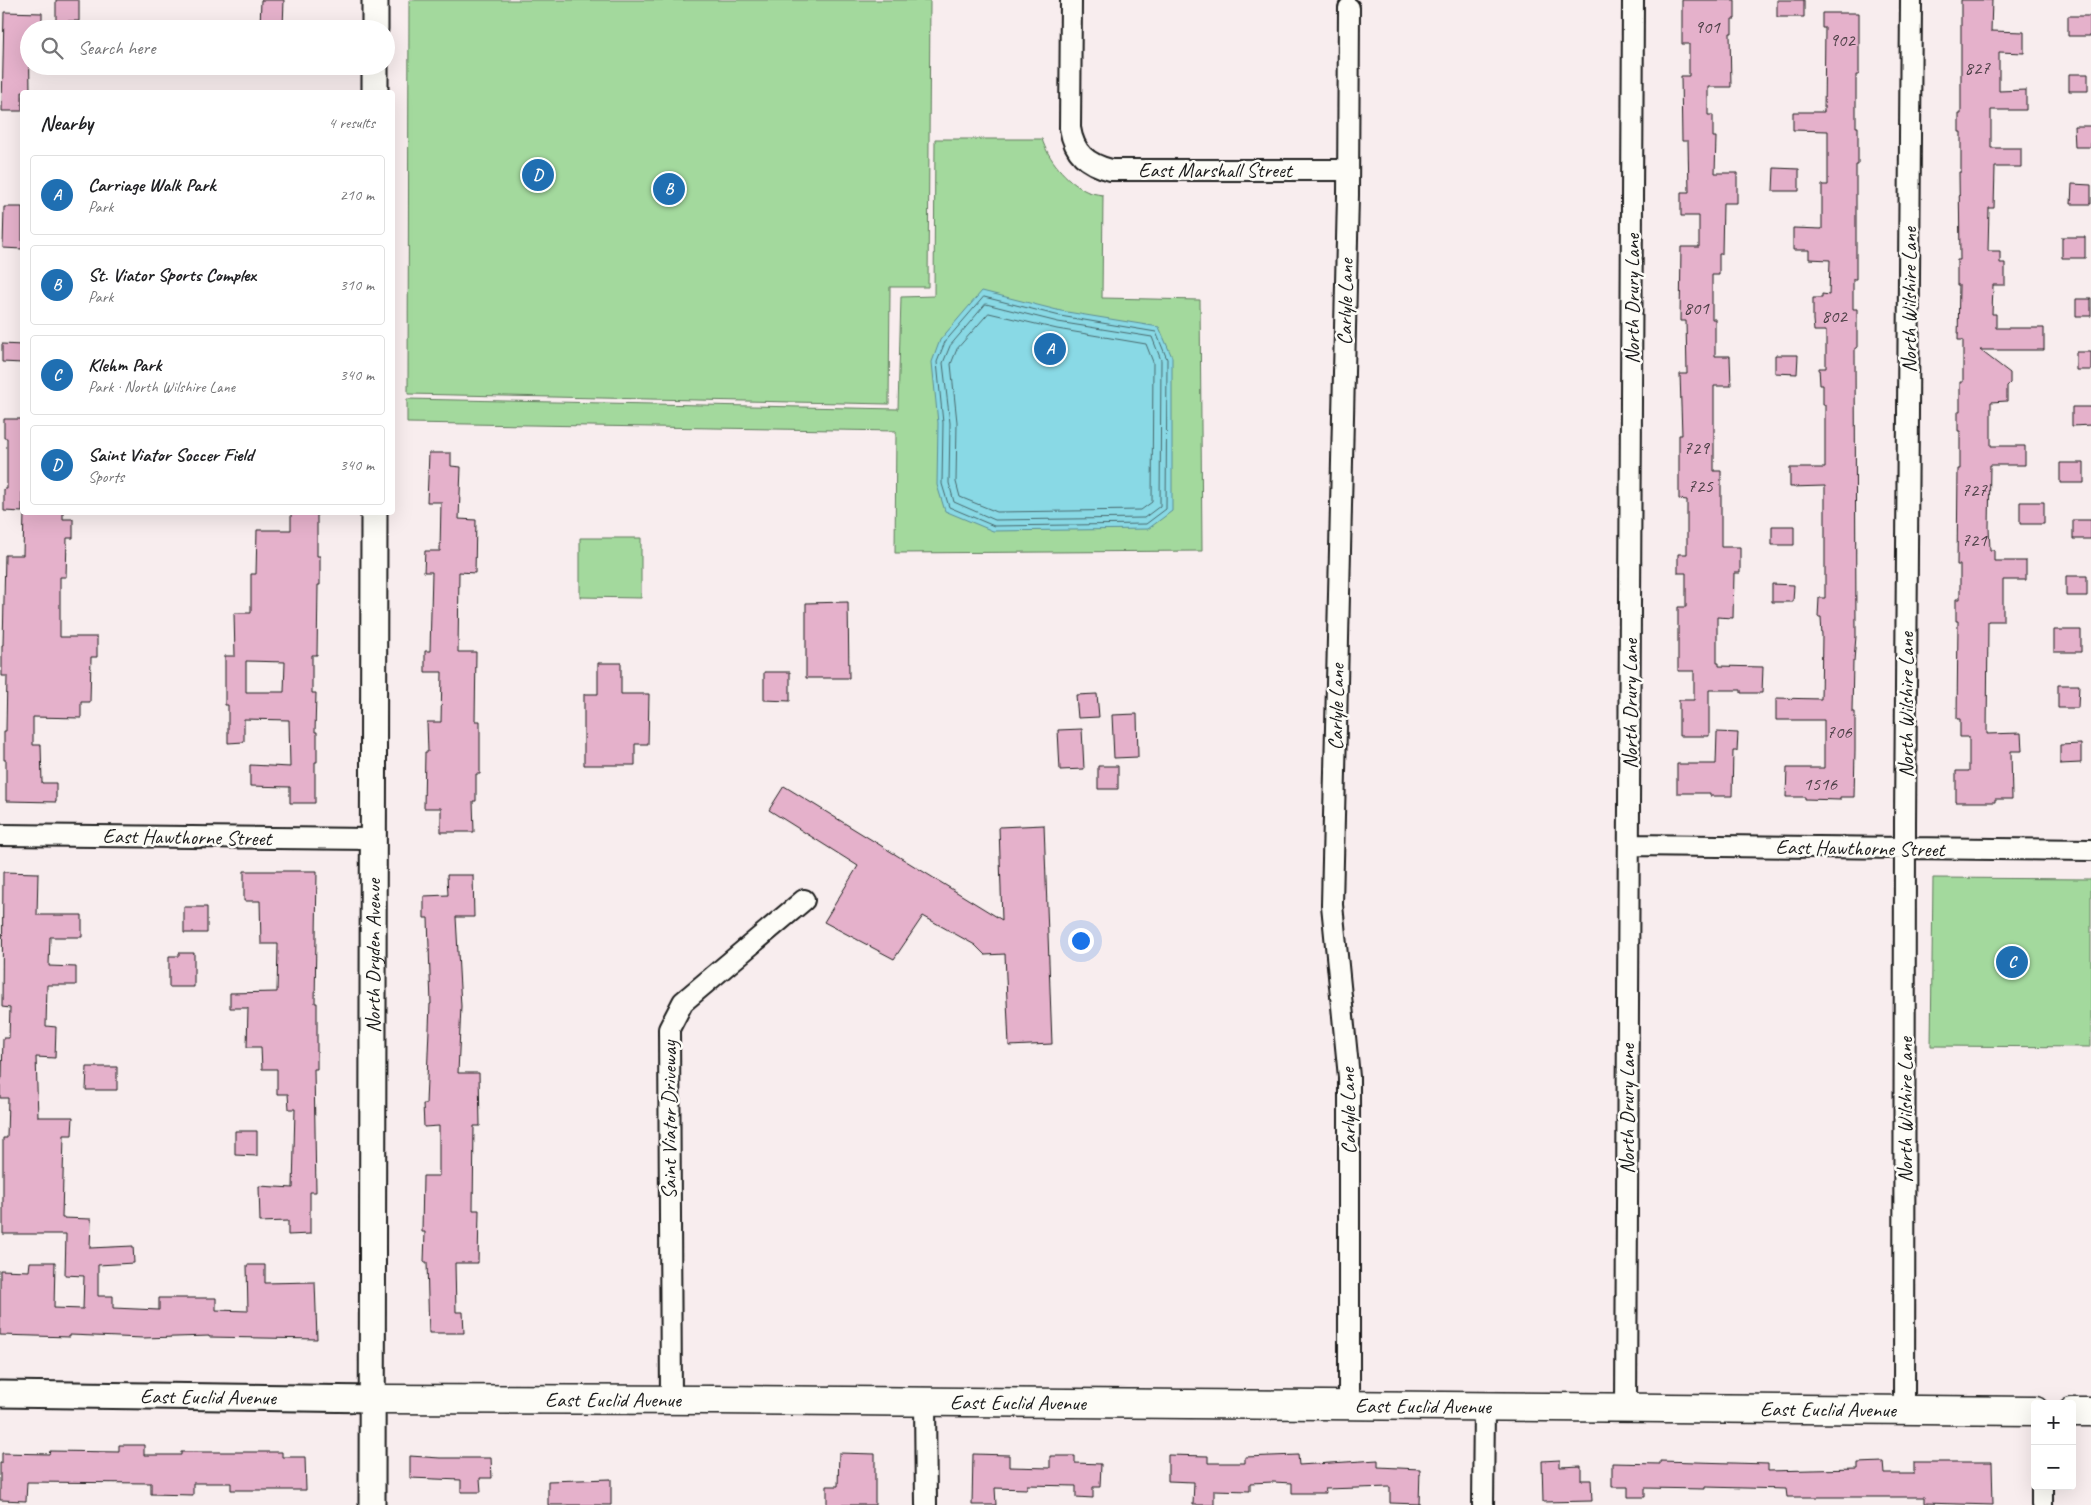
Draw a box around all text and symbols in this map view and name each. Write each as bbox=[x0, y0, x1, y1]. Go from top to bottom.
house number: 901 bbox=[1694, 15, 1721, 39]
search box bbox=[20, 20, 395, 75]
house number: 902 bbox=[1829, 28, 1856, 52]
icon: search bbox=[38, 34, 66, 62]
text: Search here bbox=[78, 36, 155, 60]
house number: 827 bbox=[1964, 56, 1991, 80]
text: Nearby bbox=[40, 110, 93, 136]
text: 4 results bbox=[328, 113, 375, 133]
pin: D bbox=[522, 156, 554, 194]
street label: East Marshall Street bbox=[1138, 157, 1294, 183]
pin: B bbox=[653, 170, 685, 208]
text: Carriage Walk Park bbox=[88, 173, 215, 197]
text: A bbox=[53, 185, 61, 205]
text: 210 m bbox=[340, 185, 374, 205]
text: Park bbox=[88, 197, 113, 217]
street label: North Wilshire Lane bbox=[1896, 226, 1922, 373]
street label: North Drury Lane bbox=[1619, 233, 1645, 364]
street label: Carlyle Lane bbox=[1331, 256, 1359, 346]
text: St. Viator Sports Complex bbox=[88, 263, 256, 287]
text: B bbox=[53, 275, 61, 295]
text: 310 m bbox=[340, 275, 374, 295]
text: Park bbox=[88, 287, 113, 307]
house number: 801 bbox=[1683, 296, 1710, 320]
house number: 802 bbox=[1821, 304, 1848, 328]
pin: A bbox=[1034, 330, 1066, 368]
text: Klehm Park bbox=[88, 353, 161, 377]
text: C bbox=[53, 365, 61, 385]
text: 340 m bbox=[340, 365, 374, 385]
text: Park · North Wilshire Lane bbox=[88, 377, 235, 397]
house number: 729 bbox=[1683, 436, 1710, 460]
text: Saint Viator Soccer Field bbox=[88, 443, 253, 467]
text: D bbox=[52, 455, 62, 475]
text: 340 m bbox=[340, 455, 374, 475]
text: Sports bbox=[88, 467, 124, 487]
house number: 725 bbox=[1687, 474, 1714, 498]
house number: 727 bbox=[1961, 478, 1988, 502]
house number: 721 bbox=[1961, 528, 1988, 552]
street label: North Wilshire Lane bbox=[1893, 631, 1919, 778]
street label: North Drury Lane bbox=[1617, 638, 1643, 769]
street label: Carlyle Lane bbox=[1322, 661, 1350, 751]
house number: 706 bbox=[1826, 720, 1853, 744]
house number: 1516 bbox=[1803, 772, 1839, 796]
street label: East Hawthorne Street bbox=[102, 823, 274, 852]
street label: East Hawthorne Street bbox=[1775, 834, 1947, 863]
street label: North Dryden Avenue bbox=[360, 877, 386, 1033]
your location bbox=[1068, 928, 1094, 954]
pin: C bbox=[1996, 943, 2028, 981]
street label: North Wilshire Lane bbox=[1892, 1036, 1918, 1183]
street label: Saint Viator Driveway bbox=[656, 1039, 682, 1199]
street label: North Drury Lane bbox=[1614, 1043, 1640, 1174]
street label: Carlyle Lane bbox=[1334, 1065, 1362, 1155]
street label: East Euclid Avenue bbox=[140, 1383, 277, 1411]
street label: East Euclid Avenue bbox=[545, 1386, 682, 1413]
street label: East Euclid Avenue bbox=[950, 1389, 1087, 1416]
street label: East Euclid Avenue bbox=[1355, 1392, 1492, 1419]
street label: East Euclid Avenue bbox=[1760, 1396, 1897, 1423]
map controls bbox=[2031, 1400, 2076, 1490]
button: + bbox=[2031, 1400, 2076, 1445]
button: − bbox=[2031, 1445, 2076, 1490]

